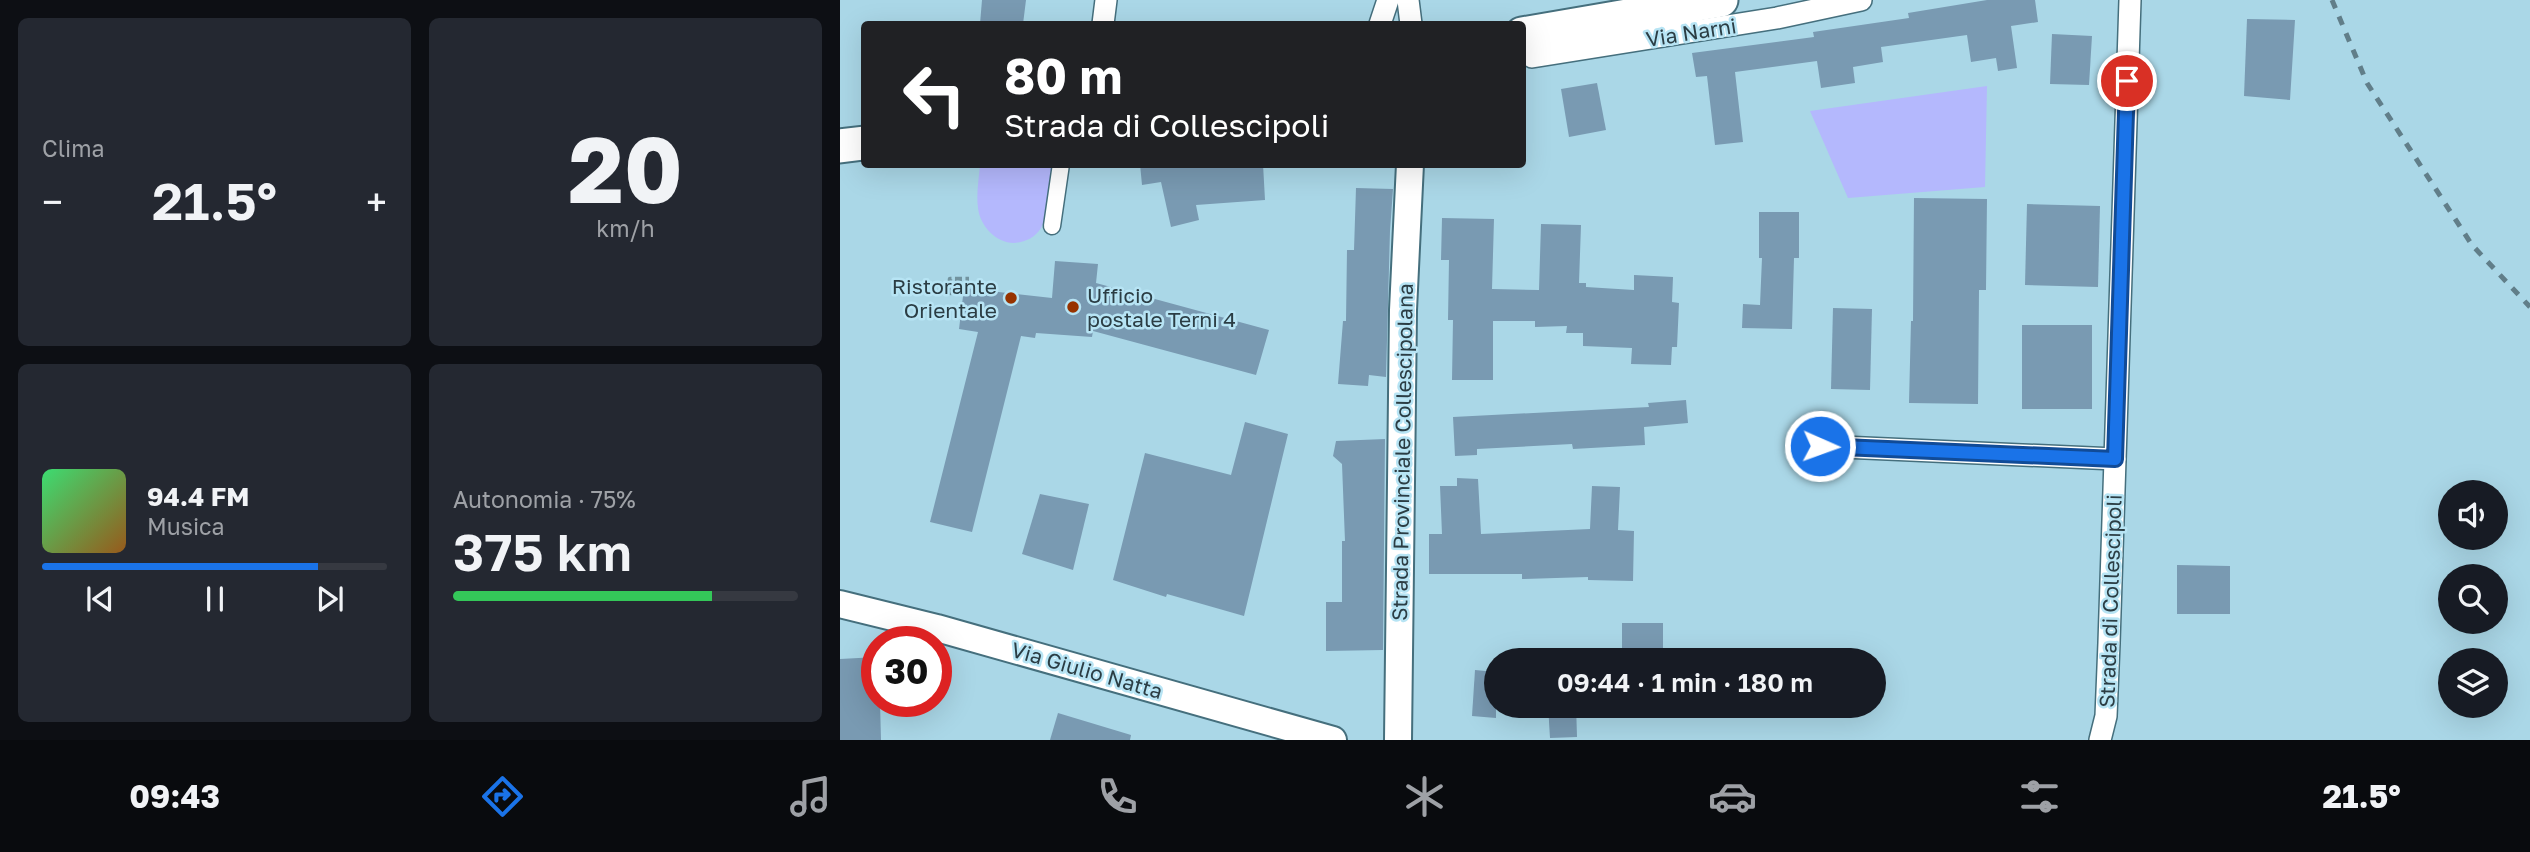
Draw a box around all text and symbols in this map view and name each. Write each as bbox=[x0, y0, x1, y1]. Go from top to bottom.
street label: Via Narni bbox=[1644, 12, 1738, 52]
text: 80 m bbox=[1004, 46, 1122, 105]
icon: left bbox=[889, 49, 980, 140]
pin bbox=[2097, 51, 2157, 111]
icon: arrive bbox=[2108, 62, 2146, 100]
text: Strada di Collescipoli bbox=[1004, 106, 1329, 144]
text: 20 bbox=[568, 114, 683, 223]
text: Clima bbox=[42, 134, 105, 162]
text: 21.5° bbox=[152, 169, 277, 231]
text: − bbox=[42, 179, 63, 224]
text: + bbox=[366, 179, 387, 224]
text: km/h bbox=[596, 214, 655, 242]
place label: Ristorante Orientale bbox=[892, 273, 997, 323]
place label: Ufficio postale Terni 4 bbox=[1087, 282, 1236, 332]
street label: Strada Provinciale Collescipolana bbox=[1386, 283, 1418, 621]
marker: Ristorante Orientale bbox=[1003, 290, 1019, 306]
marker: Ufficio postale Terni 4 bbox=[1065, 299, 1081, 315]
position arrow bbox=[1783, 409, 1857, 483]
map controls bbox=[2438, 480, 2508, 718]
button: sound bbox=[2438, 480, 2508, 550]
text: 94.4 FM bbox=[147, 481, 249, 512]
text: Autonomia · 75% bbox=[453, 485, 636, 513]
street label: Strada di Collescipoli bbox=[2093, 494, 2127, 708]
text: Musica bbox=[147, 512, 225, 540]
text: 375 km bbox=[453, 520, 632, 582]
button: search bbox=[2438, 564, 2508, 634]
icon: previous bbox=[81, 580, 119, 618]
icon: pause bbox=[196, 580, 234, 618]
icon: next bbox=[311, 580, 349, 618]
speed limit sign: 30 bbox=[861, 626, 952, 717]
street label: Via Giulio Natta bbox=[1008, 636, 1166, 704]
button: layers bbox=[2438, 648, 2508, 718]
text: 09:44 · 1 min · 180 m bbox=[1557, 667, 1813, 698]
icon: directions bbox=[478, 772, 527, 821]
icon: music bbox=[786, 772, 835, 821]
icon: phone bbox=[1093, 772, 1142, 821]
icon: climate bbox=[1400, 772, 1449, 821]
icon: car bbox=[1708, 772, 1757, 821]
icon: filters bbox=[2015, 772, 2064, 821]
text: 09:43 bbox=[129, 777, 220, 815]
text: 21.5° bbox=[2322, 777, 2401, 815]

